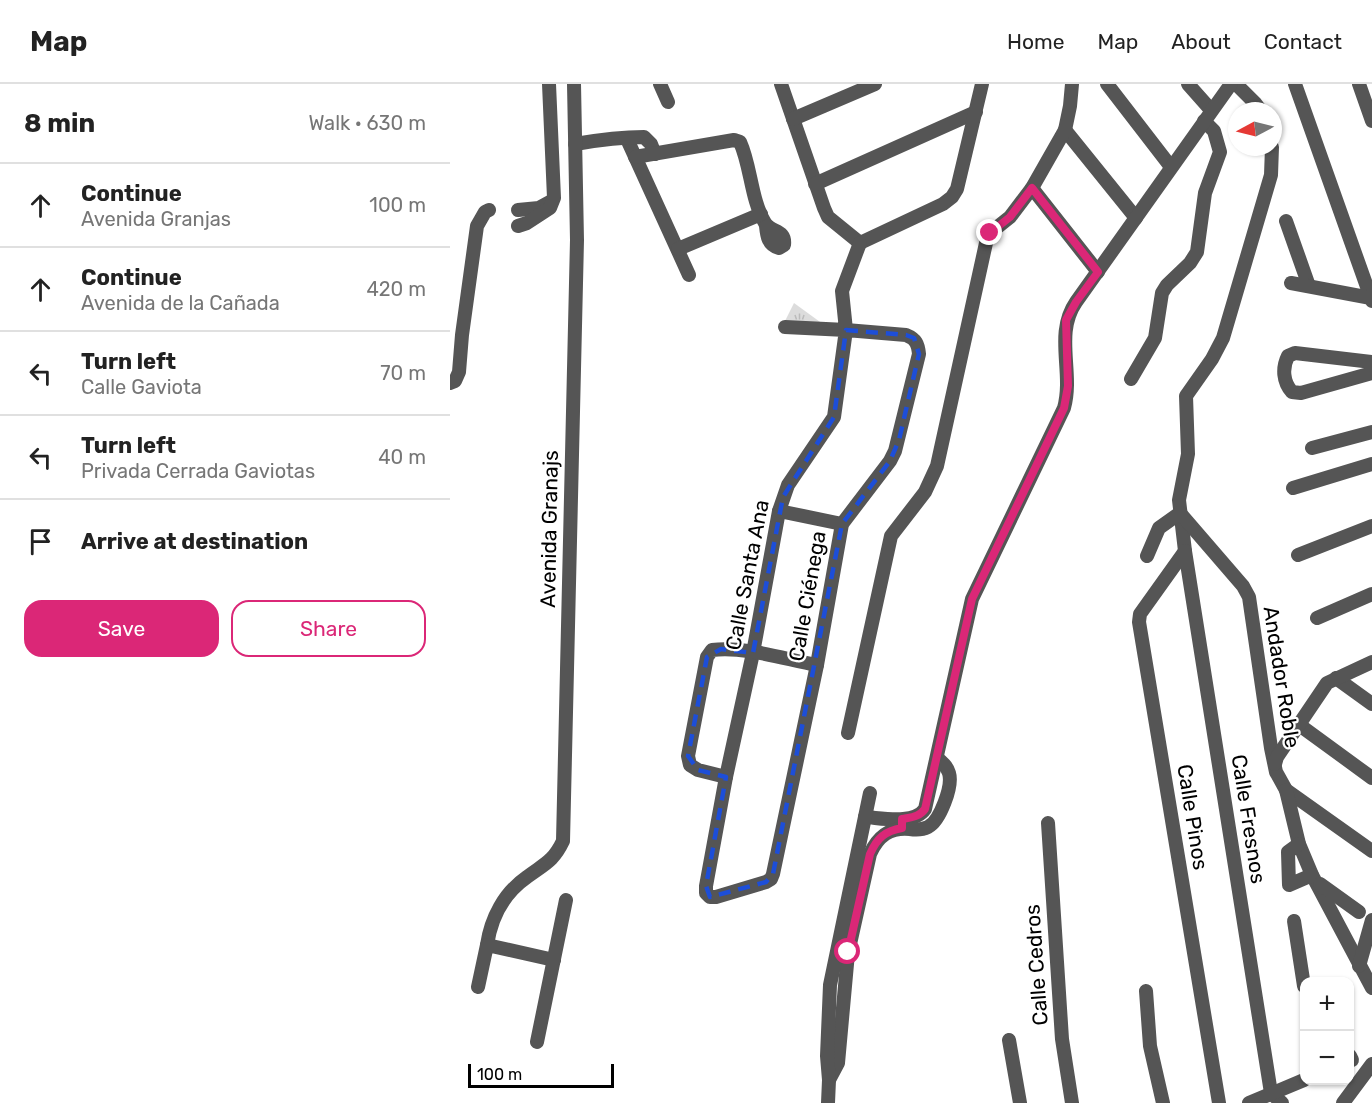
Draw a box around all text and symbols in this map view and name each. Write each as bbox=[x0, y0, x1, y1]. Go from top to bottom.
text: Map bbox=[30, 25, 87, 58]
text: Home bbox=[1007, 29, 1064, 54]
text: Map bbox=[1097, 29, 1138, 54]
text: About bbox=[1171, 29, 1231, 54]
text: Contact bbox=[1264, 29, 1342, 54]
north arrow bbox=[1228, 102, 1282, 156]
text: 8 min bbox=[24, 108, 95, 139]
text: Walk · 630 m bbox=[309, 111, 426, 135]
text: Continue bbox=[81, 180, 182, 207]
icon: ahead bbox=[24, 189, 57, 222]
text: 100 m bbox=[369, 193, 426, 217]
text: Avenida Granjas bbox=[81, 207, 231, 231]
route end bbox=[976, 219, 1002, 245]
text: Continue bbox=[81, 264, 182, 291]
icon: ahead bbox=[24, 273, 57, 306]
text: 420 m bbox=[366, 277, 426, 301]
text: Avenida de la Cañada bbox=[81, 291, 280, 315]
text: Turn left bbox=[81, 348, 176, 375]
icon: left bbox=[24, 357, 57, 390]
text: 70 m bbox=[380, 361, 426, 385]
text: Calle Gaviota bbox=[81, 375, 202, 399]
text: Turn left bbox=[81, 432, 176, 459]
icon: left bbox=[24, 441, 57, 474]
text: 40 m bbox=[378, 445, 426, 469]
street label: Avenida Granajs bbox=[535, 450, 563, 608]
text: Privada Cerrada Gaviotas bbox=[81, 459, 315, 483]
street label: Calle Santa Ana bbox=[720, 498, 774, 652]
icon: arrive bbox=[24, 525, 57, 558]
text: Arrive at destination bbox=[81, 528, 308, 555]
street label: Calle Ciénega bbox=[783, 529, 831, 663]
button: Save bbox=[24, 600, 219, 657]
button: Share bbox=[231, 600, 426, 657]
street label: Andador Roble bbox=[1258, 604, 1306, 750]
street label: Calle Fresnos bbox=[1226, 753, 1272, 885]
street label: Calle Pinos bbox=[1172, 762, 1214, 872]
street label: Calle Cedros bbox=[1019, 904, 1053, 1026]
route start bbox=[834, 938, 860, 964]
map controls bbox=[1300, 977, 1354, 1085]
button: + bbox=[1300, 977, 1354, 1031]
button: − bbox=[1300, 1031, 1354, 1085]
scale bar bbox=[468, 1061, 614, 1088]
text: 100 m bbox=[477, 1065, 522, 1084]

